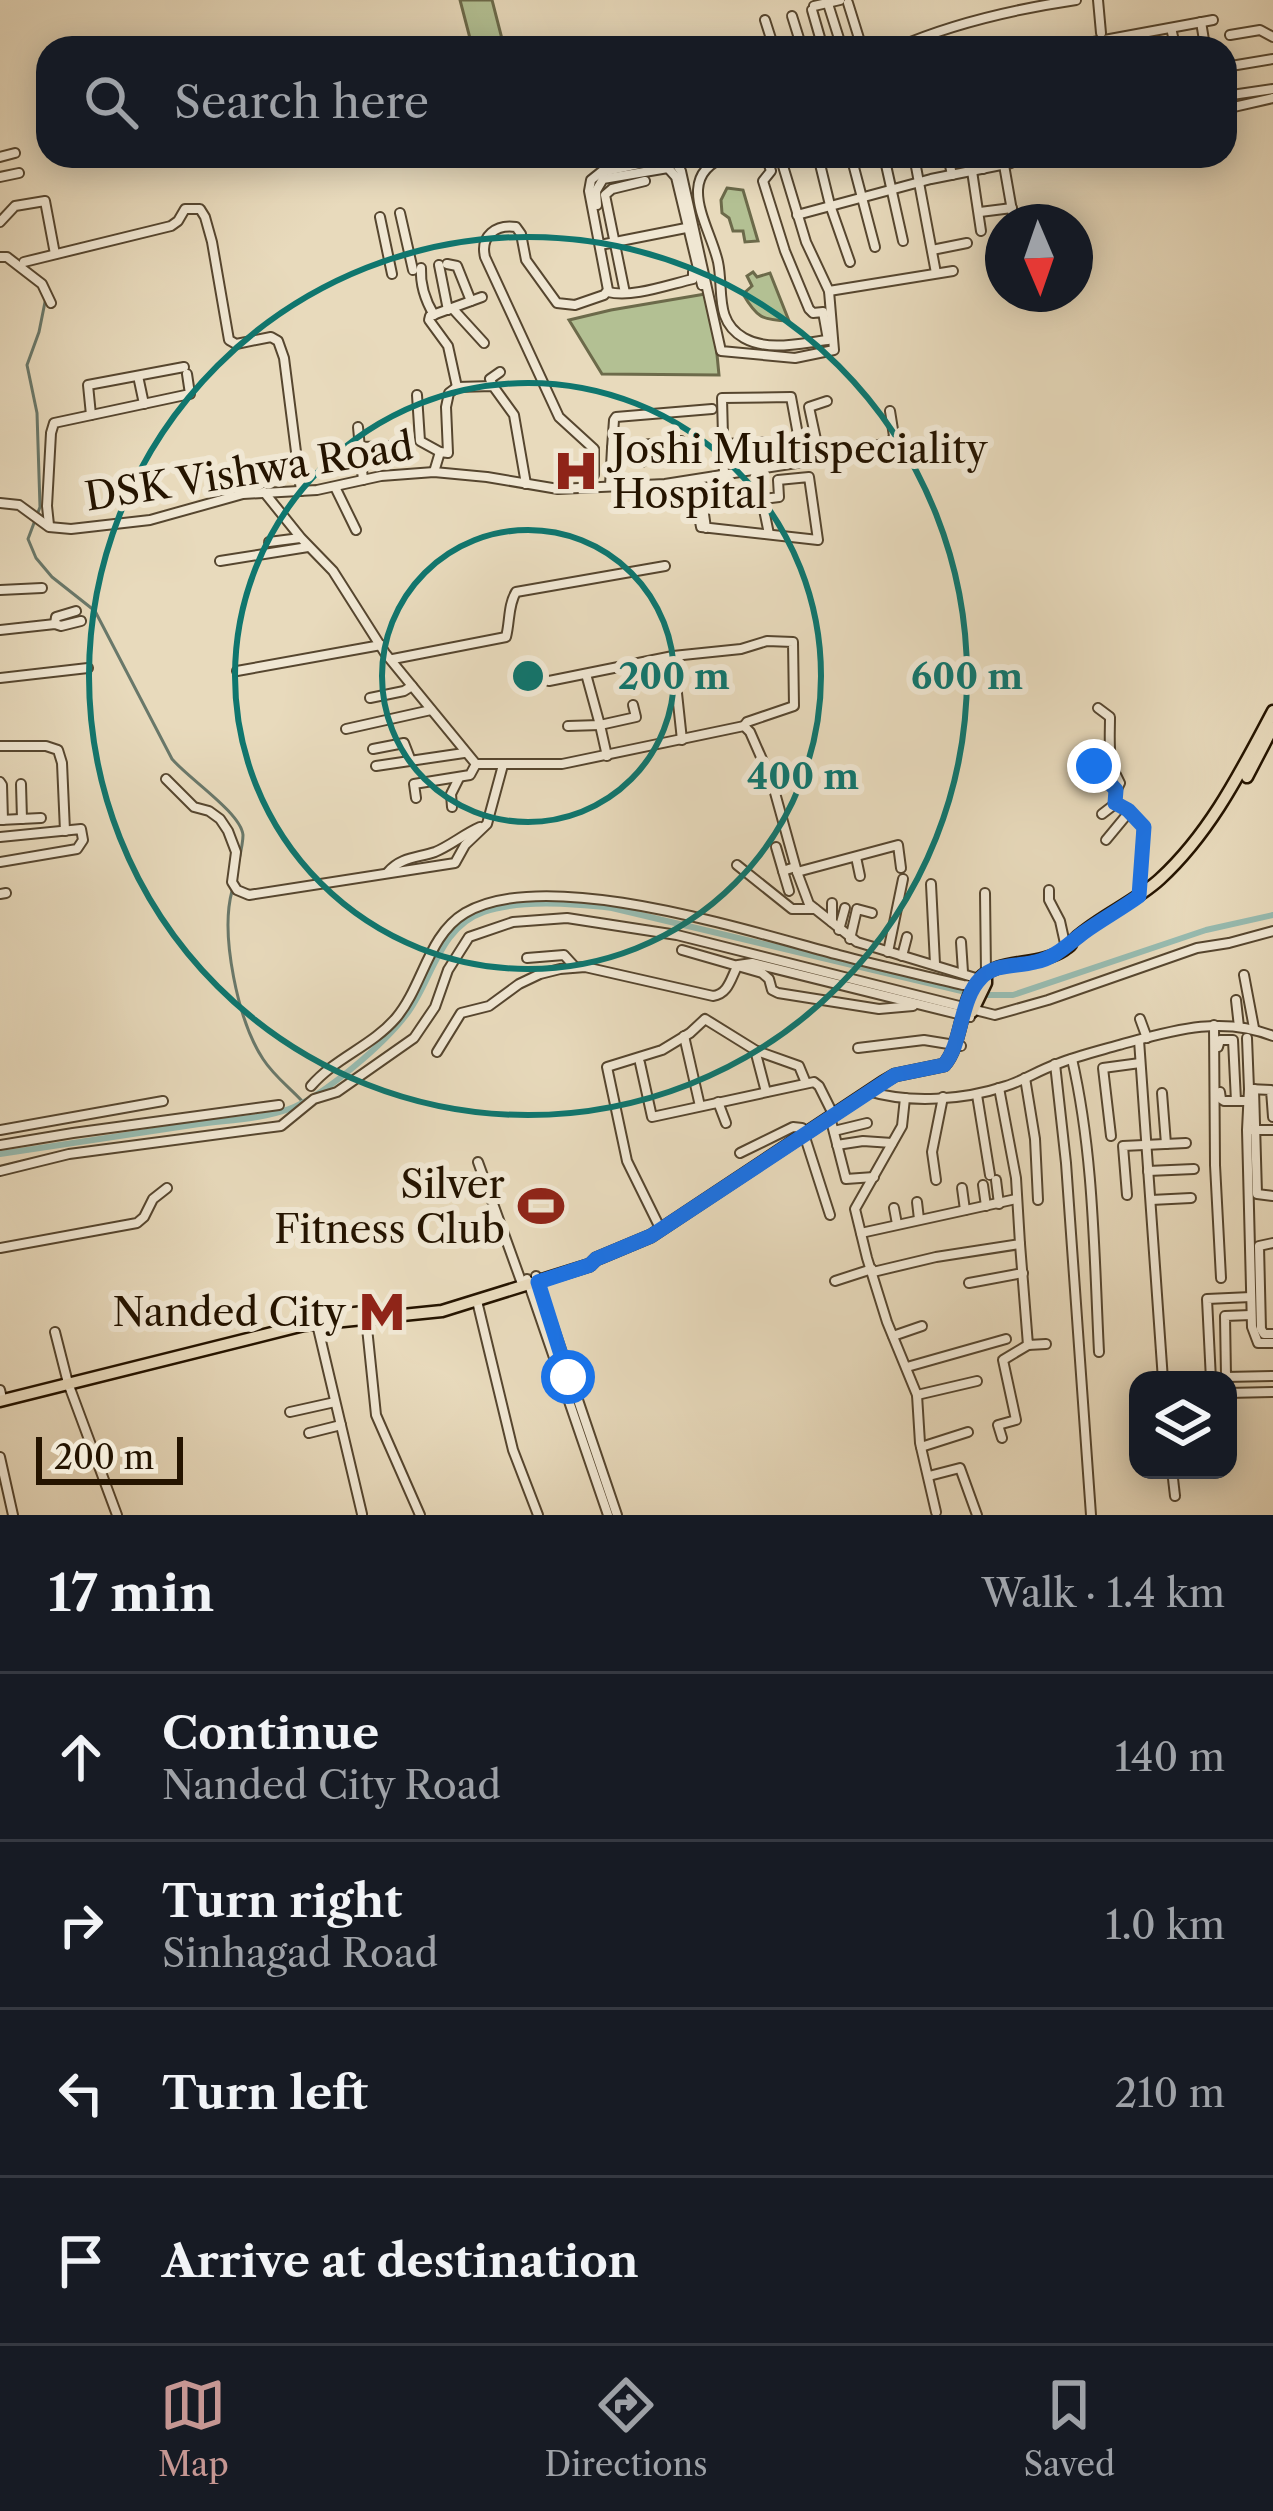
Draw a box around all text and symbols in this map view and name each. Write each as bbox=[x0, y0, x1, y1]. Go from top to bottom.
search box bbox=[36, 36, 1237, 168]
icon: search bbox=[78, 69, 144, 135]
text: Search here bbox=[174, 74, 429, 130]
north arrow bbox=[985, 204, 1093, 312]
street label: DSK Vishwa Road bbox=[81, 421, 417, 521]
place label: Joshi Multispeciality Hospital bbox=[606, 425, 988, 518]
hospital icon: Joshi Multispeciality Hospital bbox=[551, 446, 601, 496]
text: 200 m bbox=[618, 654, 730, 698]
text: 600 m bbox=[911, 654, 1023, 698]
centre of rings bbox=[507, 655, 549, 697]
route end bbox=[1067, 739, 1121, 793]
text: 400 m bbox=[747, 754, 859, 798]
place label: Silver Fitness Club bbox=[274, 1160, 505, 1253]
sports icon: Silver Fitness Club bbox=[516, 1181, 566, 1231]
metro station icon: Nanded City bbox=[357, 1287, 407, 1337]
place label: Nanded City bbox=[113, 1288, 346, 1336]
route start bbox=[541, 1350, 595, 1404]
map controls bbox=[1129, 1371, 1237, 1479]
button: layers bbox=[1129, 1371, 1237, 1479]
scale bar bbox=[36, 1431, 183, 1484]
text: 200 m bbox=[54, 1437, 154, 1478]
text: 17 min bbox=[48, 1562, 214, 1624]
text: Walk · 1.4 km bbox=[982, 1569, 1225, 1617]
text: Continue bbox=[162, 1705, 379, 1761]
icon: ahead bbox=[48, 1724, 114, 1790]
text: 140 m bbox=[1115, 1733, 1225, 1781]
text: Nanded City Road bbox=[162, 1761, 501, 1809]
text: Turn right bbox=[162, 1873, 402, 1929]
icon: right bbox=[48, 1892, 114, 1958]
text: 1.0 km bbox=[1105, 1901, 1225, 1949]
text: Sinhagad Road bbox=[162, 1929, 438, 1977]
icon: left bbox=[48, 2060, 114, 2126]
text: Turn left bbox=[162, 2065, 368, 2121]
text: 210 m bbox=[1115, 2069, 1225, 2117]
icon: arrive bbox=[48, 2228, 114, 2294]
text: Arrive at destination bbox=[162, 2233, 639, 2289]
tab: Map bbox=[158, 2372, 229, 2485]
tab: Directions bbox=[545, 2372, 708, 2485]
tab: Saved bbox=[1023, 2372, 1115, 2485]

